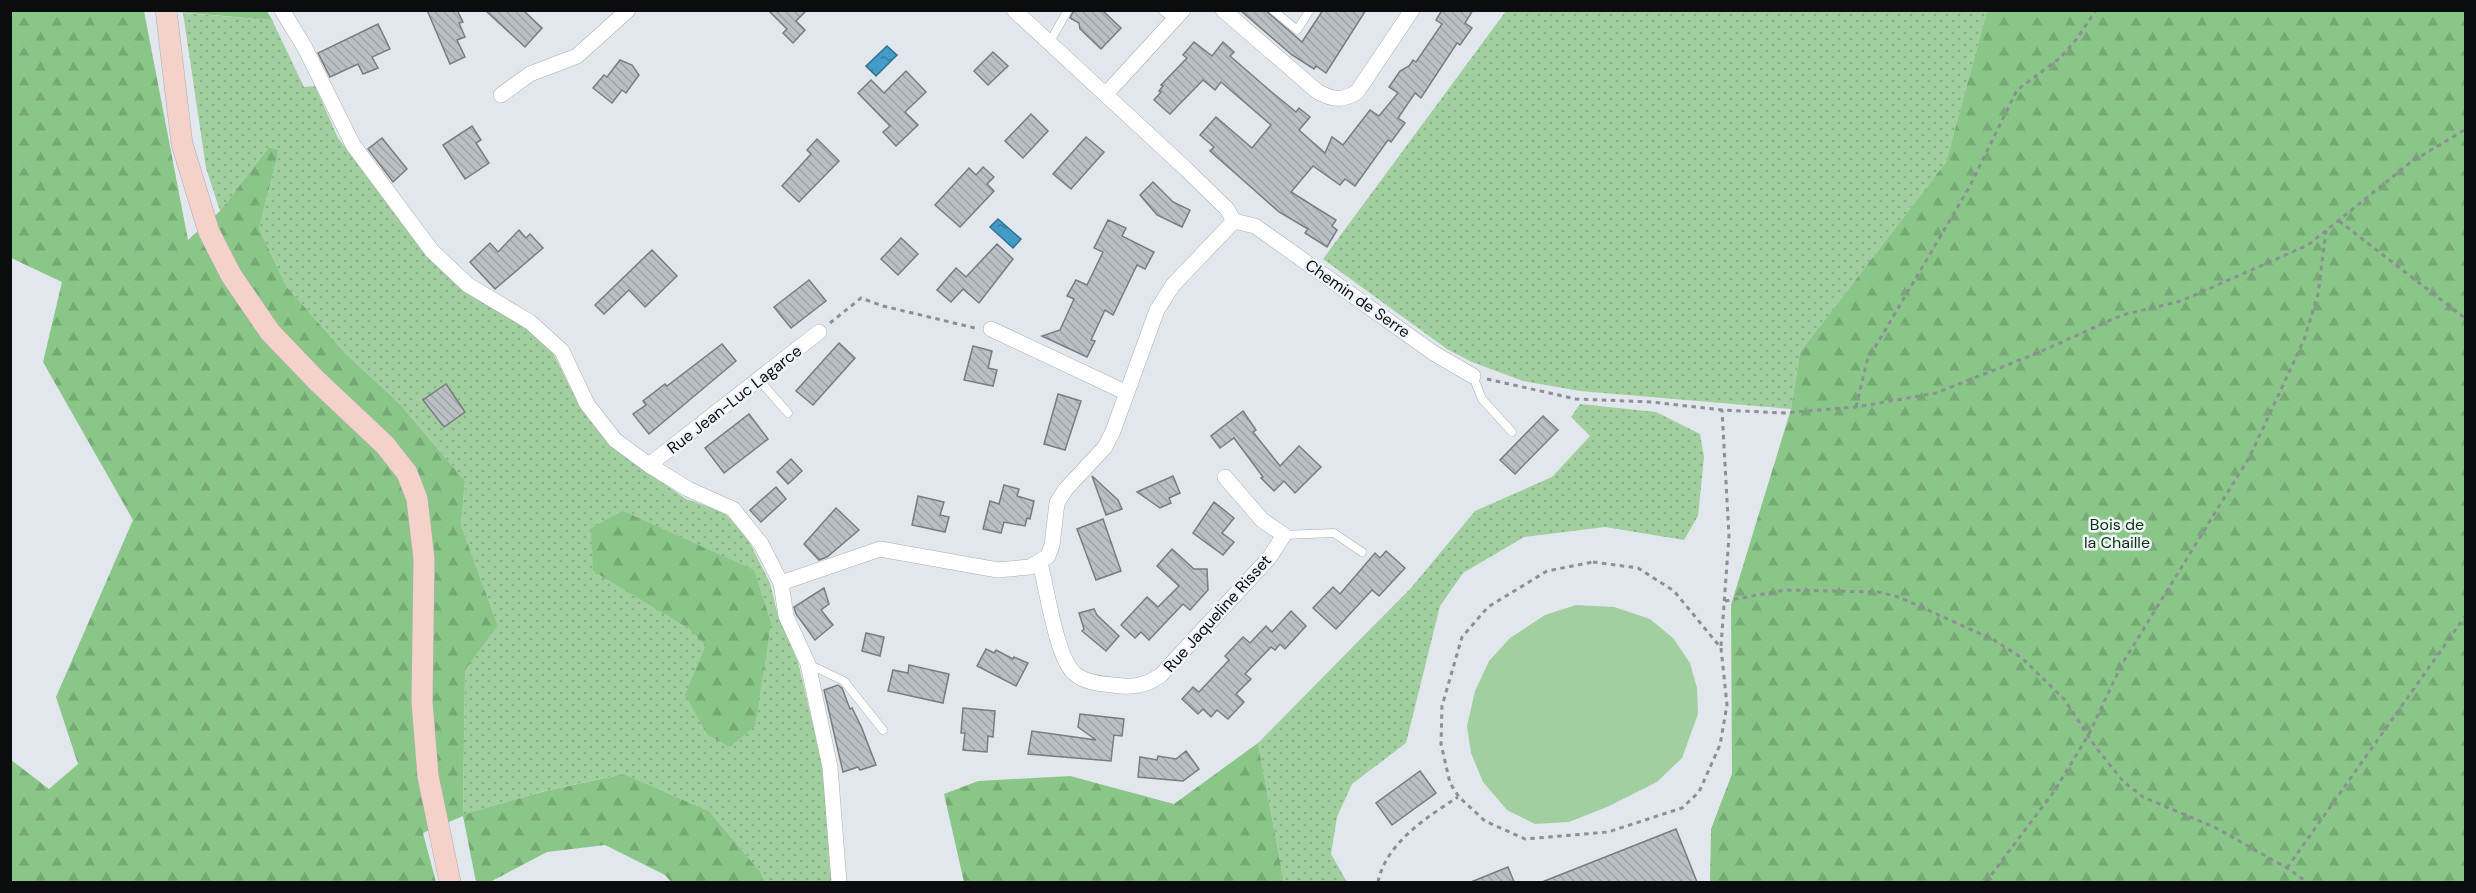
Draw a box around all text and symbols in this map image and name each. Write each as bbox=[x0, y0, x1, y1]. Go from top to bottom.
street label: Chemin de Serre bbox=[1301, 254, 1414, 342]
street label: Rue Jean-Luc Lagarce bbox=[663, 340, 806, 459]
park label: Bois de la Chaille bbox=[2084, 514, 2150, 553]
street label: Rue Jaqueline Risset bbox=[1159, 550, 1276, 677]

